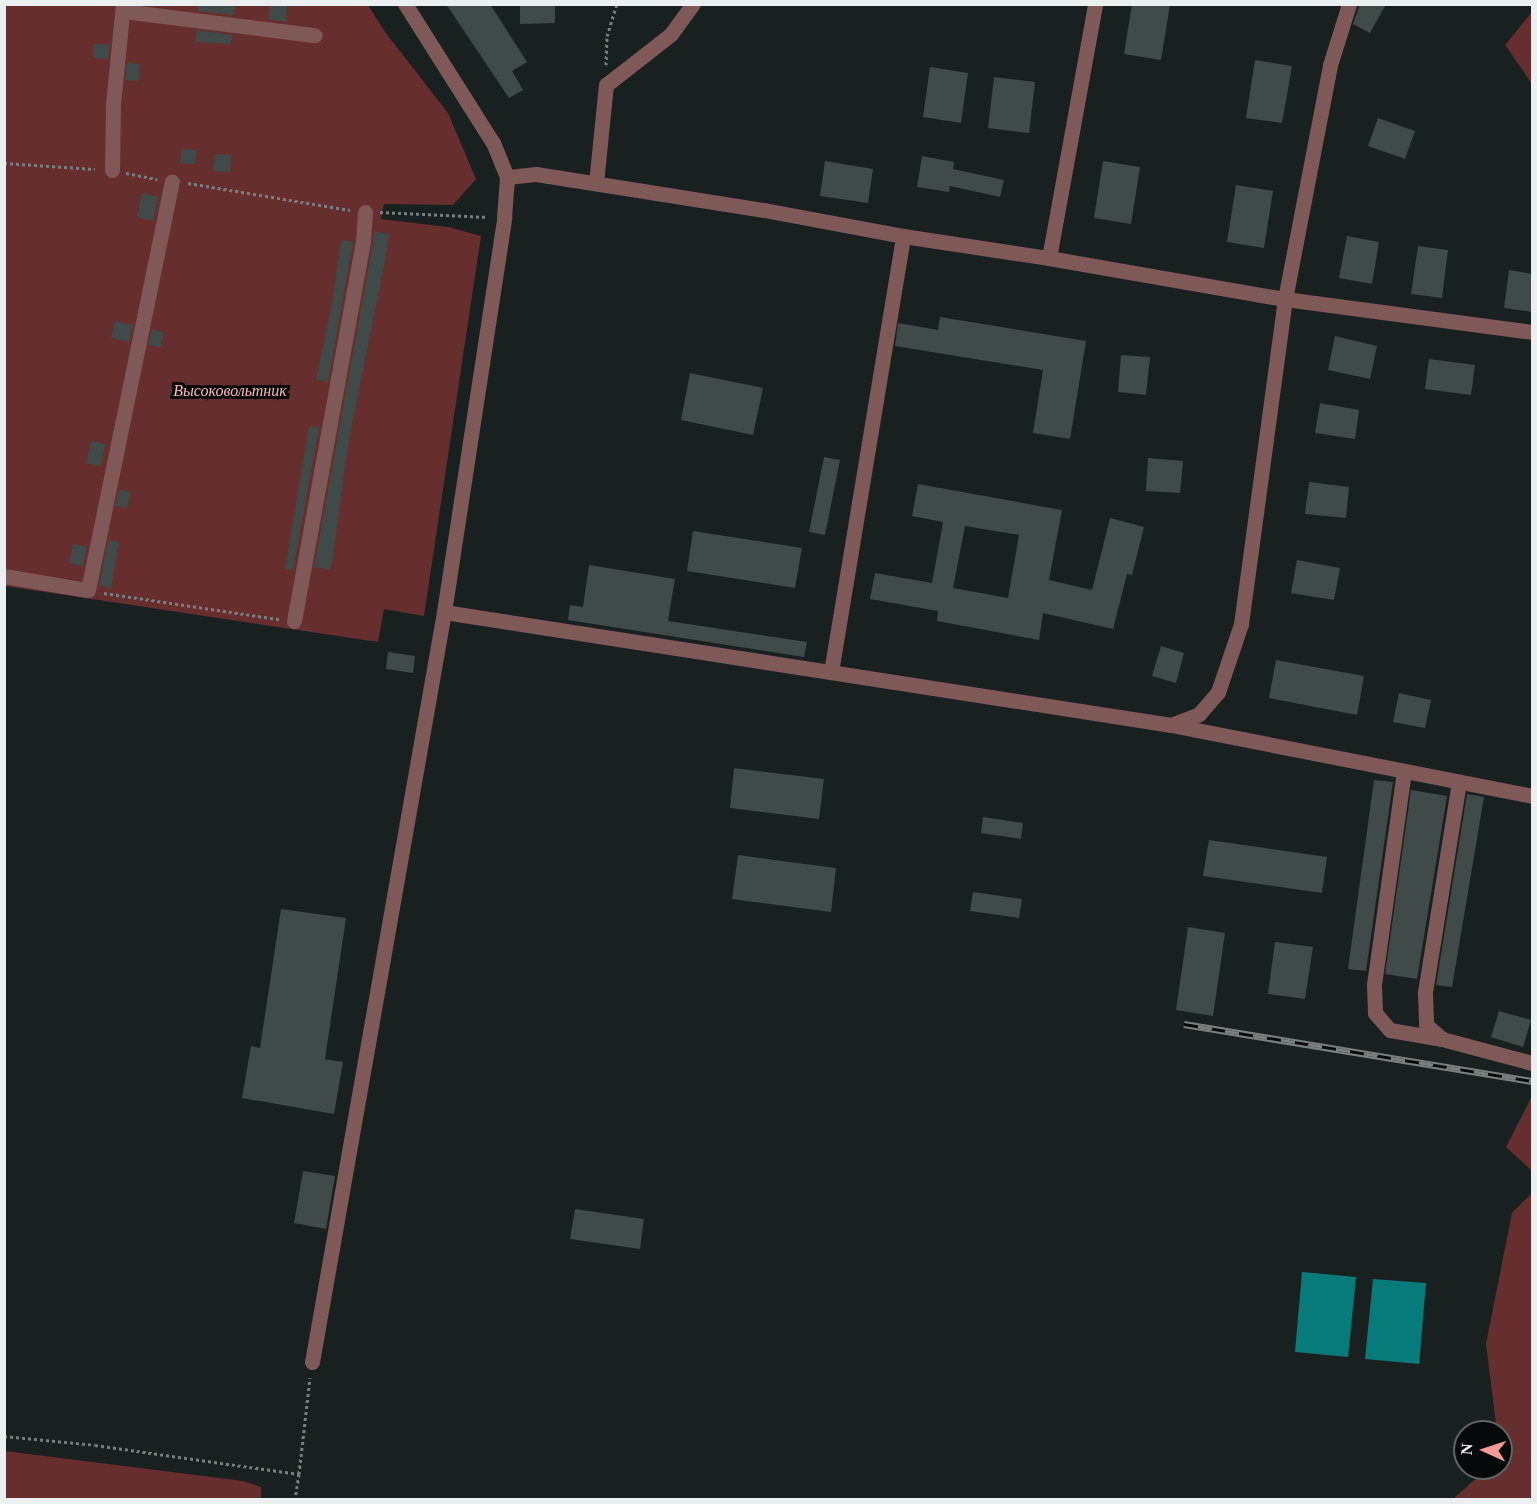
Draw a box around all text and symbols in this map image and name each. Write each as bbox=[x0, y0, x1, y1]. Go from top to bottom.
park label: Высоковольтник bbox=[173, 381, 287, 401]
north arrow bbox=[1453, 1420, 1513, 1480]
text: N bbox=[1458, 1443, 1475, 1455]

